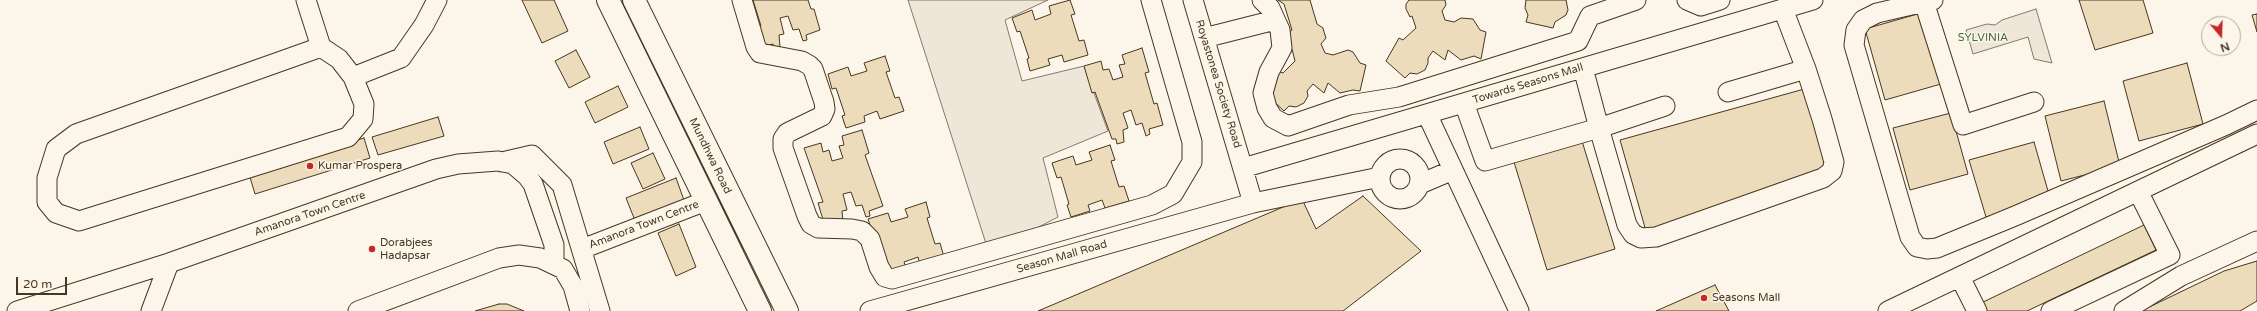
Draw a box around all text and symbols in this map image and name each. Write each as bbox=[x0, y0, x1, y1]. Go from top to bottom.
north arrow bbox=[2201, 16, 2241, 56]
street label: Royastonea Society Road bbox=[1192, 18, 1244, 150]
park label: SYLVINIA bbox=[1958, 31, 2008, 45]
text: N bbox=[2218, 39, 2231, 54]
street label: Towards Seasons Mall bbox=[1471, 61, 1585, 107]
street label: Mundhwa Road bbox=[686, 116, 734, 196]
place label: Kumar Prospera bbox=[318, 159, 402, 173]
marker: Kumar Prospera bbox=[305, 161, 315, 171]
street label: Amanora Town Centre bbox=[253, 189, 367, 239]
street label: Amanora Town Centre bbox=[587, 198, 701, 252]
place label: Dorabjees Hadapsar bbox=[380, 236, 433, 262]
street label: Season Mall Road bbox=[1015, 238, 1109, 276]
marker: Dorabjees Hadapsar bbox=[367, 244, 377, 254]
scale bar bbox=[18, 269, 69, 295]
text: 20 m bbox=[23, 277, 52, 291]
place label: Seasons Mall bbox=[1712, 291, 1780, 305]
marker: Seasons Mall bbox=[1699, 293, 1709, 303]

